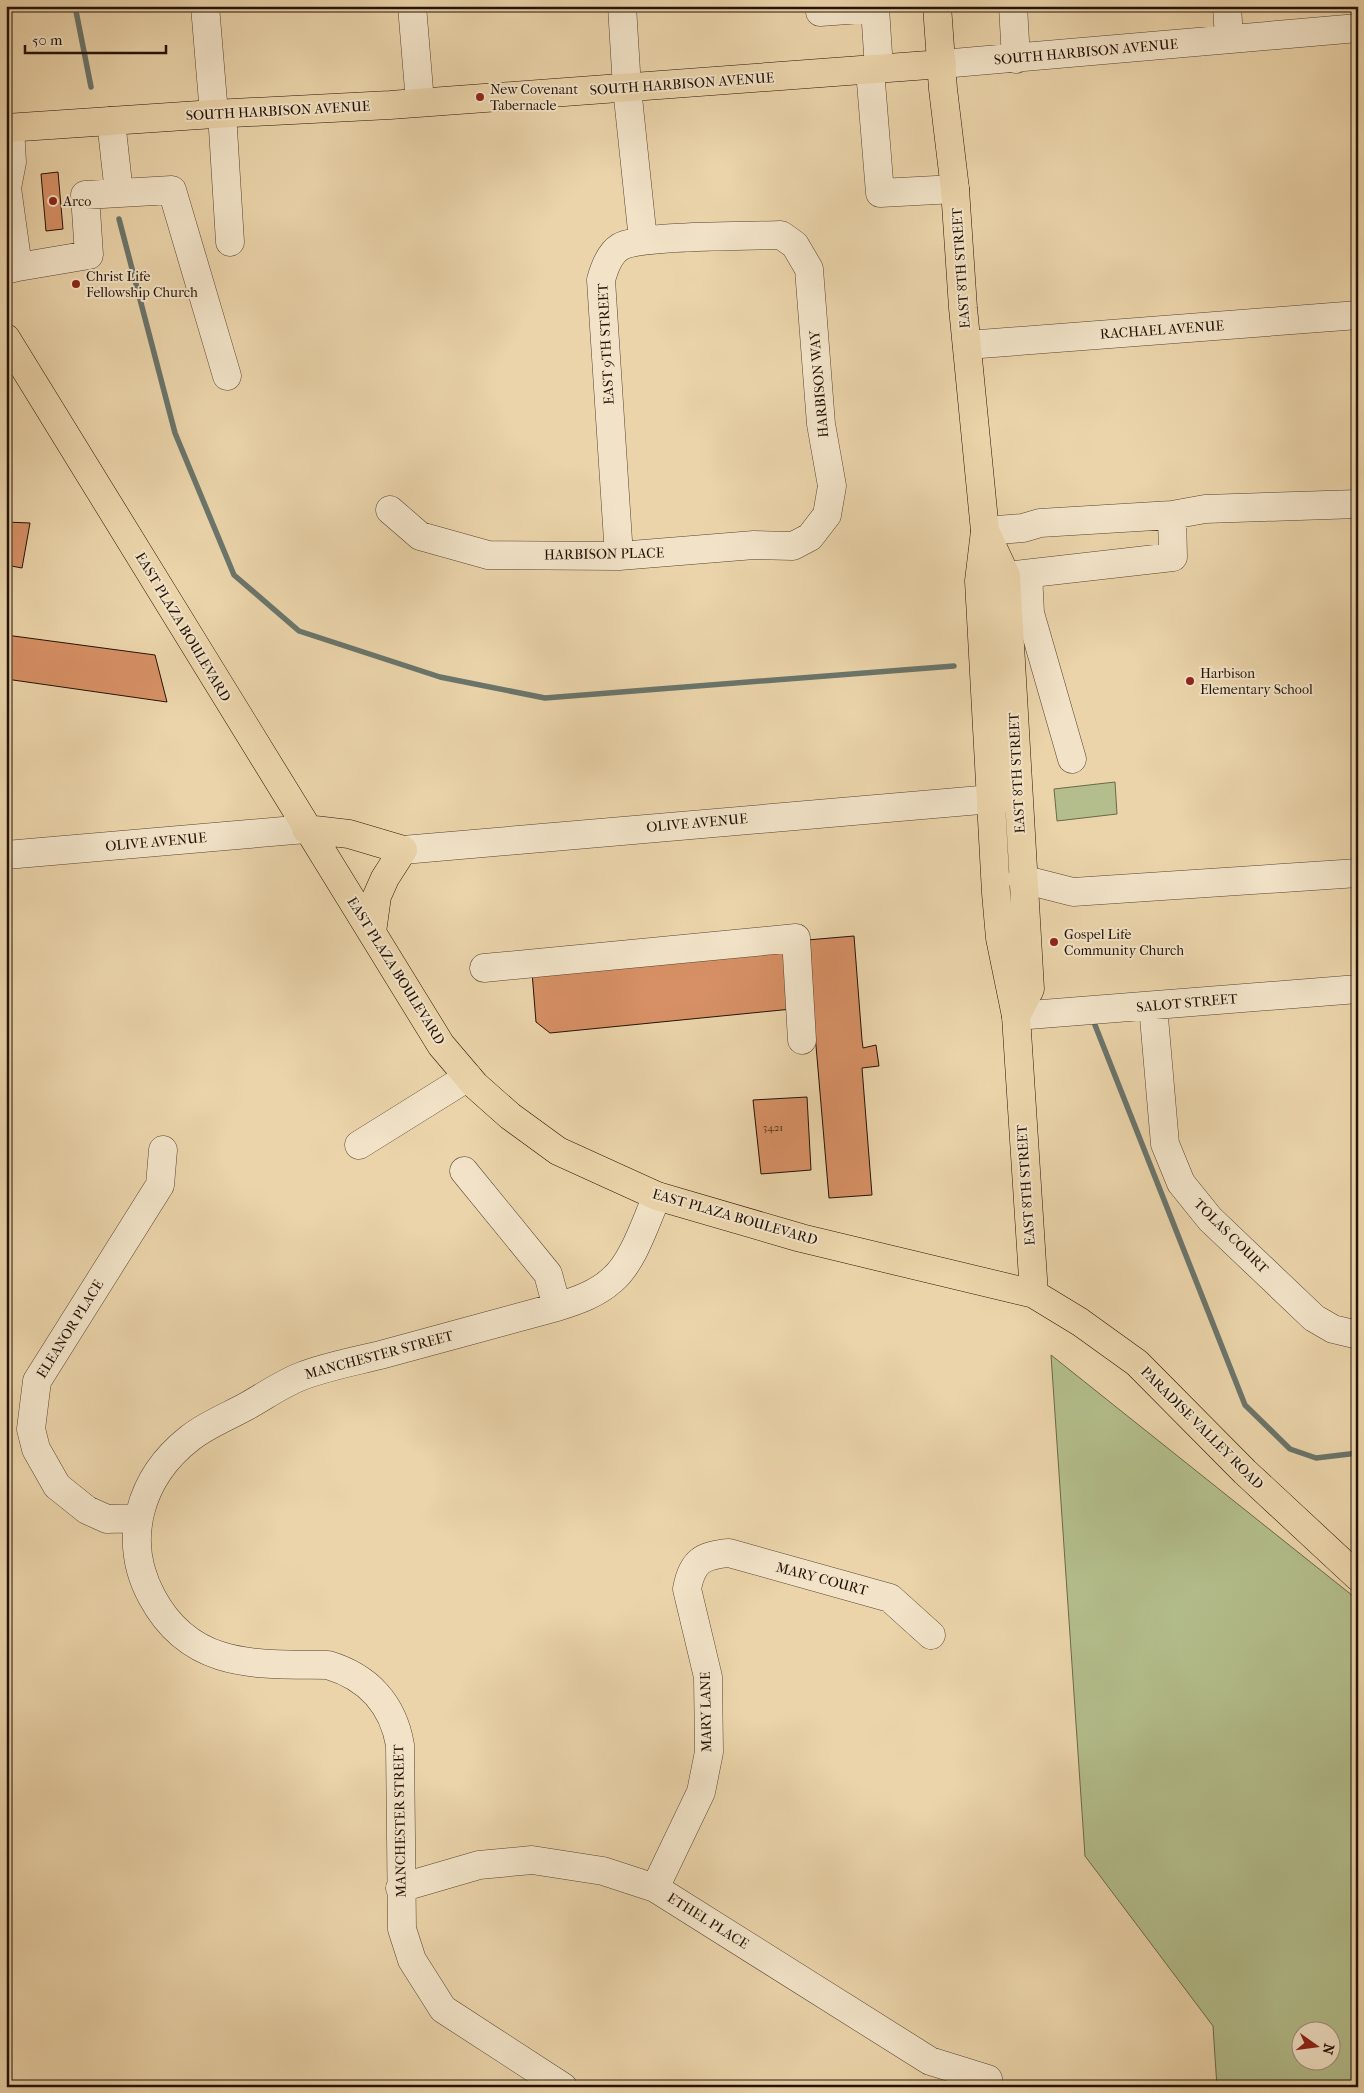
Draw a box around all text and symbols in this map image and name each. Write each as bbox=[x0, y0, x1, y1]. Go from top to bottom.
scale bar bbox=[25, 22, 166, 54]
text: 50 m bbox=[32, 31, 63, 49]
street label: SOUTH HARBISON AVENUE bbox=[993, 35, 1179, 69]
street label: SOUTH HARBISON AVENUE bbox=[589, 69, 775, 99]
place label: New Covenant Tabernacle bbox=[490, 81, 578, 114]
marker: New Covenant Tabernacle bbox=[474, 91, 486, 103]
street label: SOUTH HARBISON AVENUE bbox=[185, 98, 371, 124]
place label: Arco bbox=[62, 193, 91, 210]
marker: Arco bbox=[47, 195, 59, 207]
street label: EAST 8TH STREET bbox=[948, 206, 974, 329]
place label: Christ Life Fellowship Church bbox=[86, 268, 198, 301]
marker: Christ Life Fellowship Church bbox=[70, 278, 82, 290]
street label: EAST 9TH STREET bbox=[594, 282, 618, 405]
street label: RACHAEL AVENUE bbox=[1099, 317, 1225, 343]
street label: HARBISON WAY bbox=[806, 329, 832, 438]
street label: HARBISON PLACE bbox=[544, 544, 665, 564]
street label: EAST PLAZA BOULEVARD bbox=[132, 549, 235, 705]
place label: Harbison Elementary School bbox=[1200, 665, 1313, 698]
marker: Harbison Elementary School bbox=[1184, 675, 1196, 687]
street label: EAST 8TH STREET bbox=[1005, 711, 1029, 834]
street label: OLIVE AVENUE bbox=[646, 810, 749, 836]
street label: OLIVE AVENUE bbox=[105, 829, 208, 855]
street label: EAST PLAZA BOULEVARD bbox=[343, 894, 449, 1048]
place label: Gospel Life Community Church bbox=[1064, 926, 1184, 959]
marker: Gospel Life Community Church bbox=[1048, 936, 1060, 948]
street label: SALOT STREET bbox=[1136, 990, 1239, 1016]
house number: 3421 bbox=[763, 1121, 783, 1134]
street label: EAST 8TH STREET bbox=[1013, 1123, 1039, 1246]
street label: EAST PLAZA BOULEVARD bbox=[650, 1185, 820, 1249]
street label: TOLAS COURT bbox=[1190, 1195, 1272, 1277]
street label: ELEANOR PLACE bbox=[33, 1276, 107, 1381]
street label: MANCHESTER STREET bbox=[303, 1327, 456, 1383]
street label: PARADISE VALLEY ROAD bbox=[1137, 1363, 1267, 1493]
street label: MARY COURT bbox=[774, 1559, 870, 1600]
street label: MARY LANE bbox=[697, 1671, 715, 1753]
street label: MANCHESTER STREET bbox=[390, 1744, 410, 1898]
street label: ETHEL PLACE bbox=[664, 1889, 752, 1953]
north arrow bbox=[1292, 2020, 1342, 2070]
text: N bbox=[1319, 2042, 1338, 2057]

